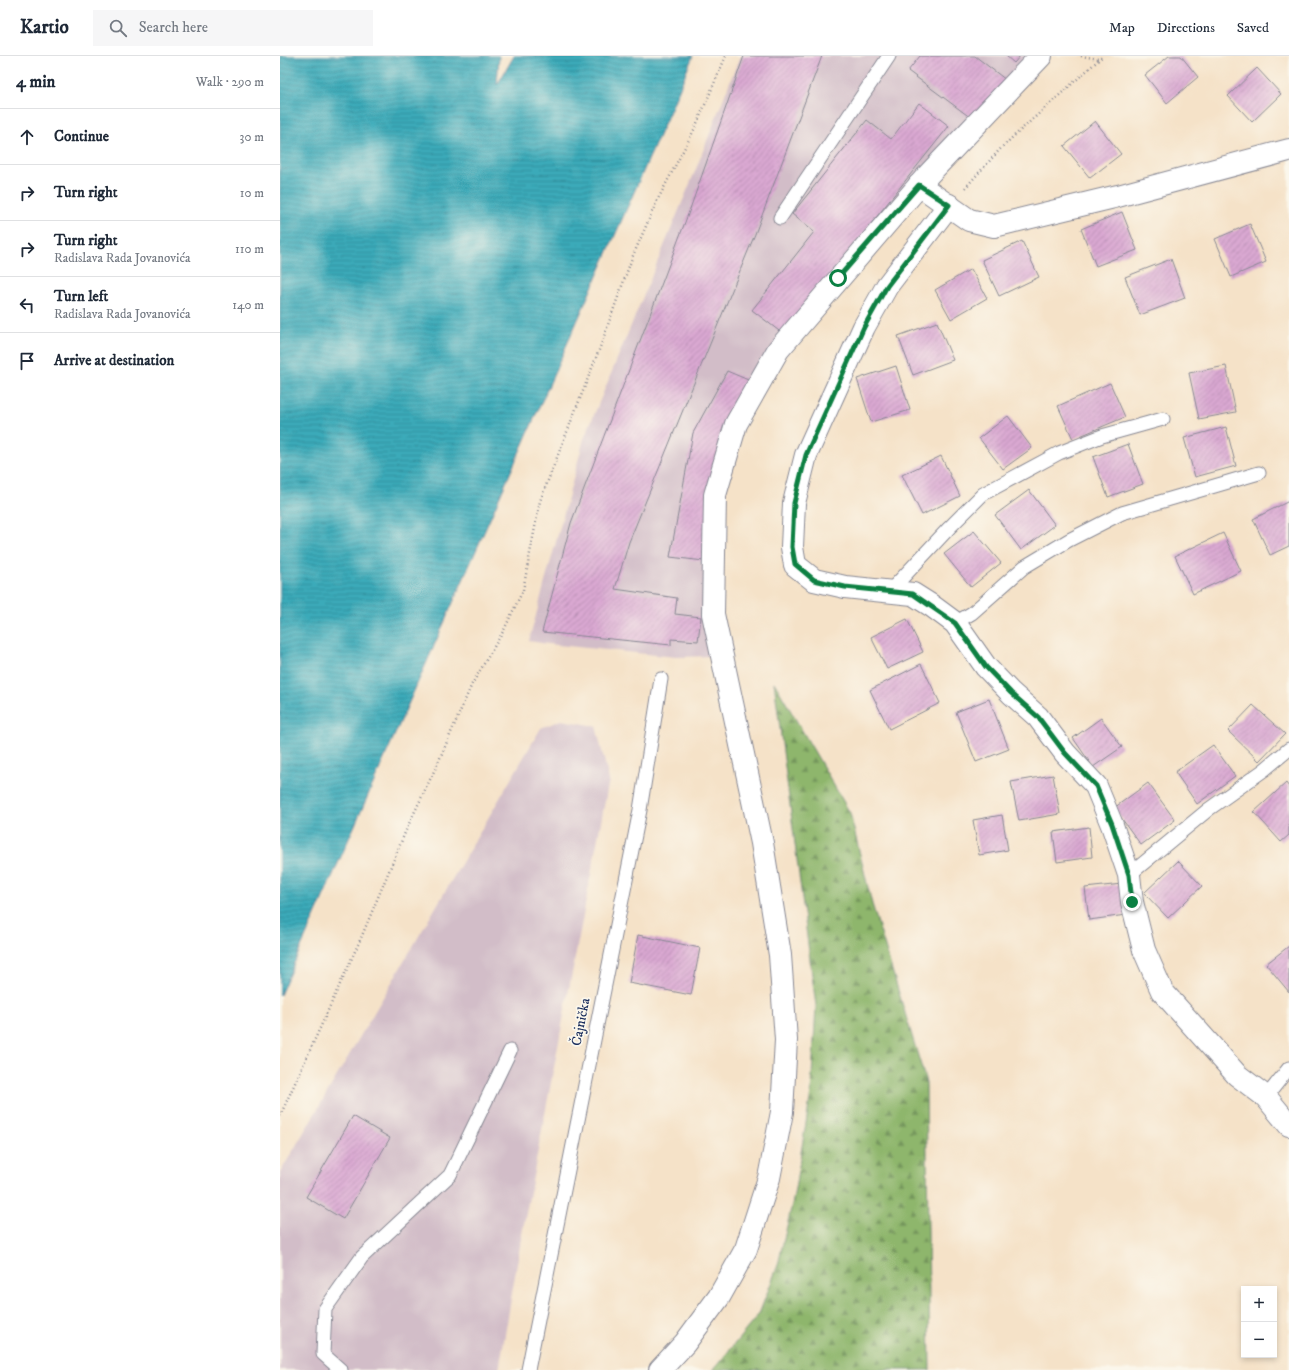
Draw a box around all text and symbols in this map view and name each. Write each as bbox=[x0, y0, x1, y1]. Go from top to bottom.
search box bbox=[93, 10, 373, 46]
text: Kartio bbox=[20, 16, 69, 39]
icon: search bbox=[107, 17, 129, 39]
text: Search here bbox=[139, 18, 208, 37]
text: Map bbox=[1109, 19, 1135, 37]
text: Directions bbox=[1157, 19, 1215, 37]
text: Saved bbox=[1237, 19, 1269, 37]
text: 4 min bbox=[16, 71, 55, 93]
text: Walk · 290 m bbox=[196, 74, 264, 90]
icon: ahead bbox=[16, 126, 38, 148]
text: Continue bbox=[54, 127, 109, 146]
text: 30 m bbox=[240, 129, 264, 145]
icon: right bbox=[16, 182, 38, 204]
text: Turn right bbox=[54, 183, 117, 202]
text: 10 m bbox=[240, 185, 264, 201]
text: Turn right bbox=[54, 231, 117, 250]
icon: right bbox=[16, 238, 38, 260]
text: 110 m bbox=[235, 241, 264, 257]
text: Radislava Rada Jovanovića bbox=[54, 250, 191, 266]
route start bbox=[829, 269, 847, 287]
text: Turn left bbox=[54, 287, 108, 306]
icon: left bbox=[16, 294, 38, 316]
text: 140 m bbox=[232, 297, 264, 313]
text: Radislava Rada Jovanovića bbox=[54, 306, 191, 322]
icon: arrive bbox=[16, 350, 38, 372]
text: Arrive at destination bbox=[54, 351, 174, 370]
route end bbox=[1123, 893, 1141, 911]
street label: Čajnička bbox=[568, 996, 594, 1048]
map controls bbox=[1241, 1286, 1277, 1358]
button: + bbox=[1241, 1286, 1277, 1322]
button: − bbox=[1241, 1322, 1277, 1358]

